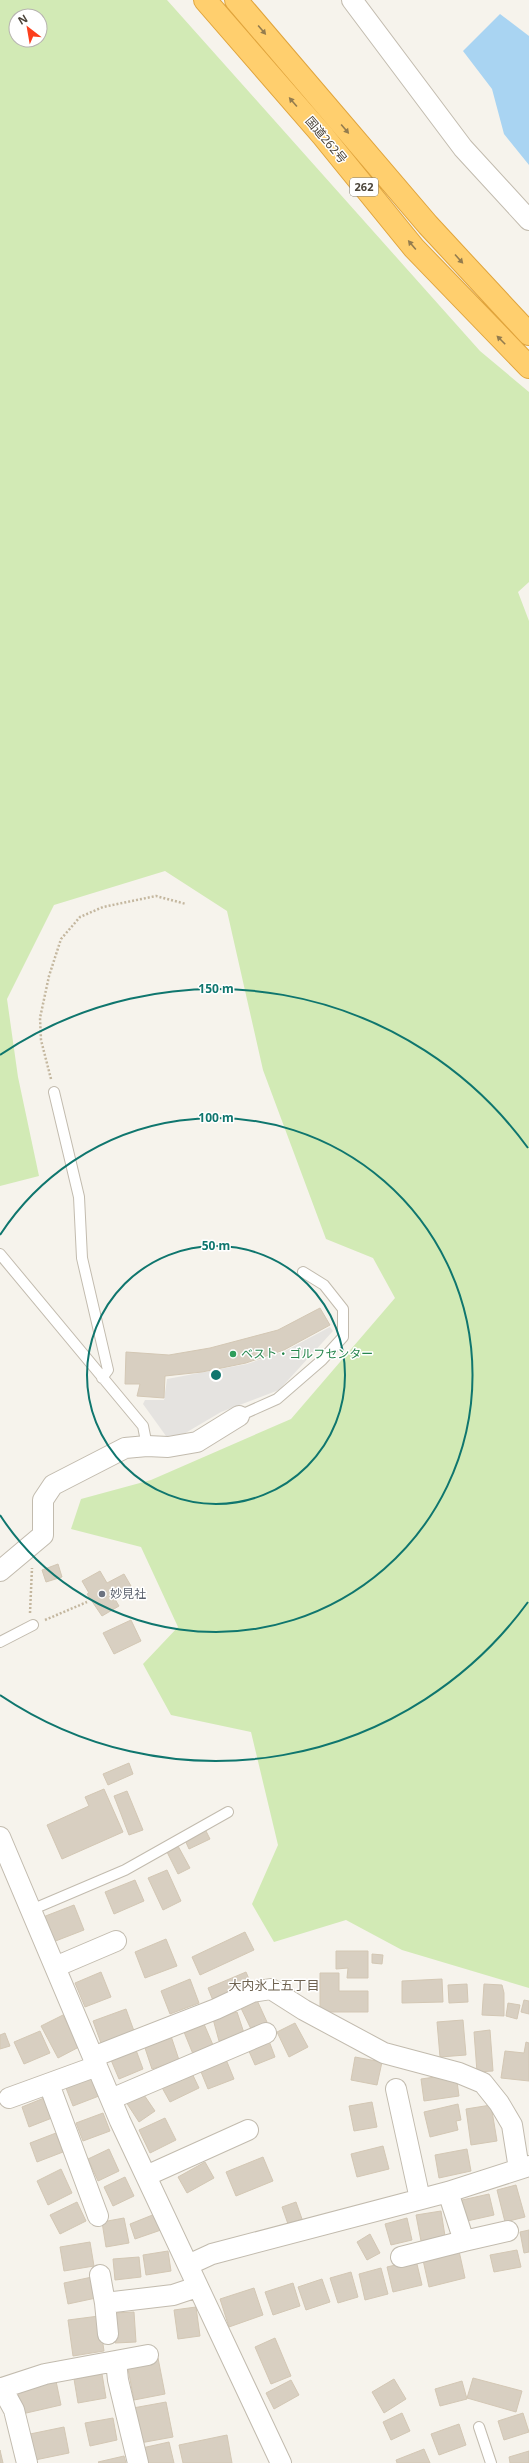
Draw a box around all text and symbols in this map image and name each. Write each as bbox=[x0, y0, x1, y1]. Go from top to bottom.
north arrow bbox=[8, 8, 48, 48]
text: N bbox=[15, 10, 30, 28]
one-way arrow bbox=[257, 25, 266, 35]
one-way arrow bbox=[289, 97, 298, 107]
street label: 国道262号 bbox=[302, 113, 351, 167]
one-way arrow bbox=[341, 124, 350, 135]
road number: 262 bbox=[350, 178, 378, 196]
one-way arrow bbox=[407, 240, 416, 251]
one-way arrow bbox=[454, 253, 463, 264]
one-way arrow bbox=[496, 335, 506, 344]
text: 150 m bbox=[198, 980, 234, 997]
text: 100 m bbox=[198, 1109, 234, 1126]
text: 50 m bbox=[202, 1237, 230, 1254]
place label: ベスト・ゴルフセンター bbox=[241, 1345, 373, 1362]
marker: ベスト・ゴルフセンター bbox=[228, 1349, 238, 1359]
centre of rings bbox=[209, 1368, 223, 1382]
place label: 妙見社 bbox=[110, 1585, 146, 1602]
marker: 妙見社 bbox=[97, 1589, 107, 1599]
district label: 大内氷上五丁目 bbox=[228, 1976, 320, 1994]

